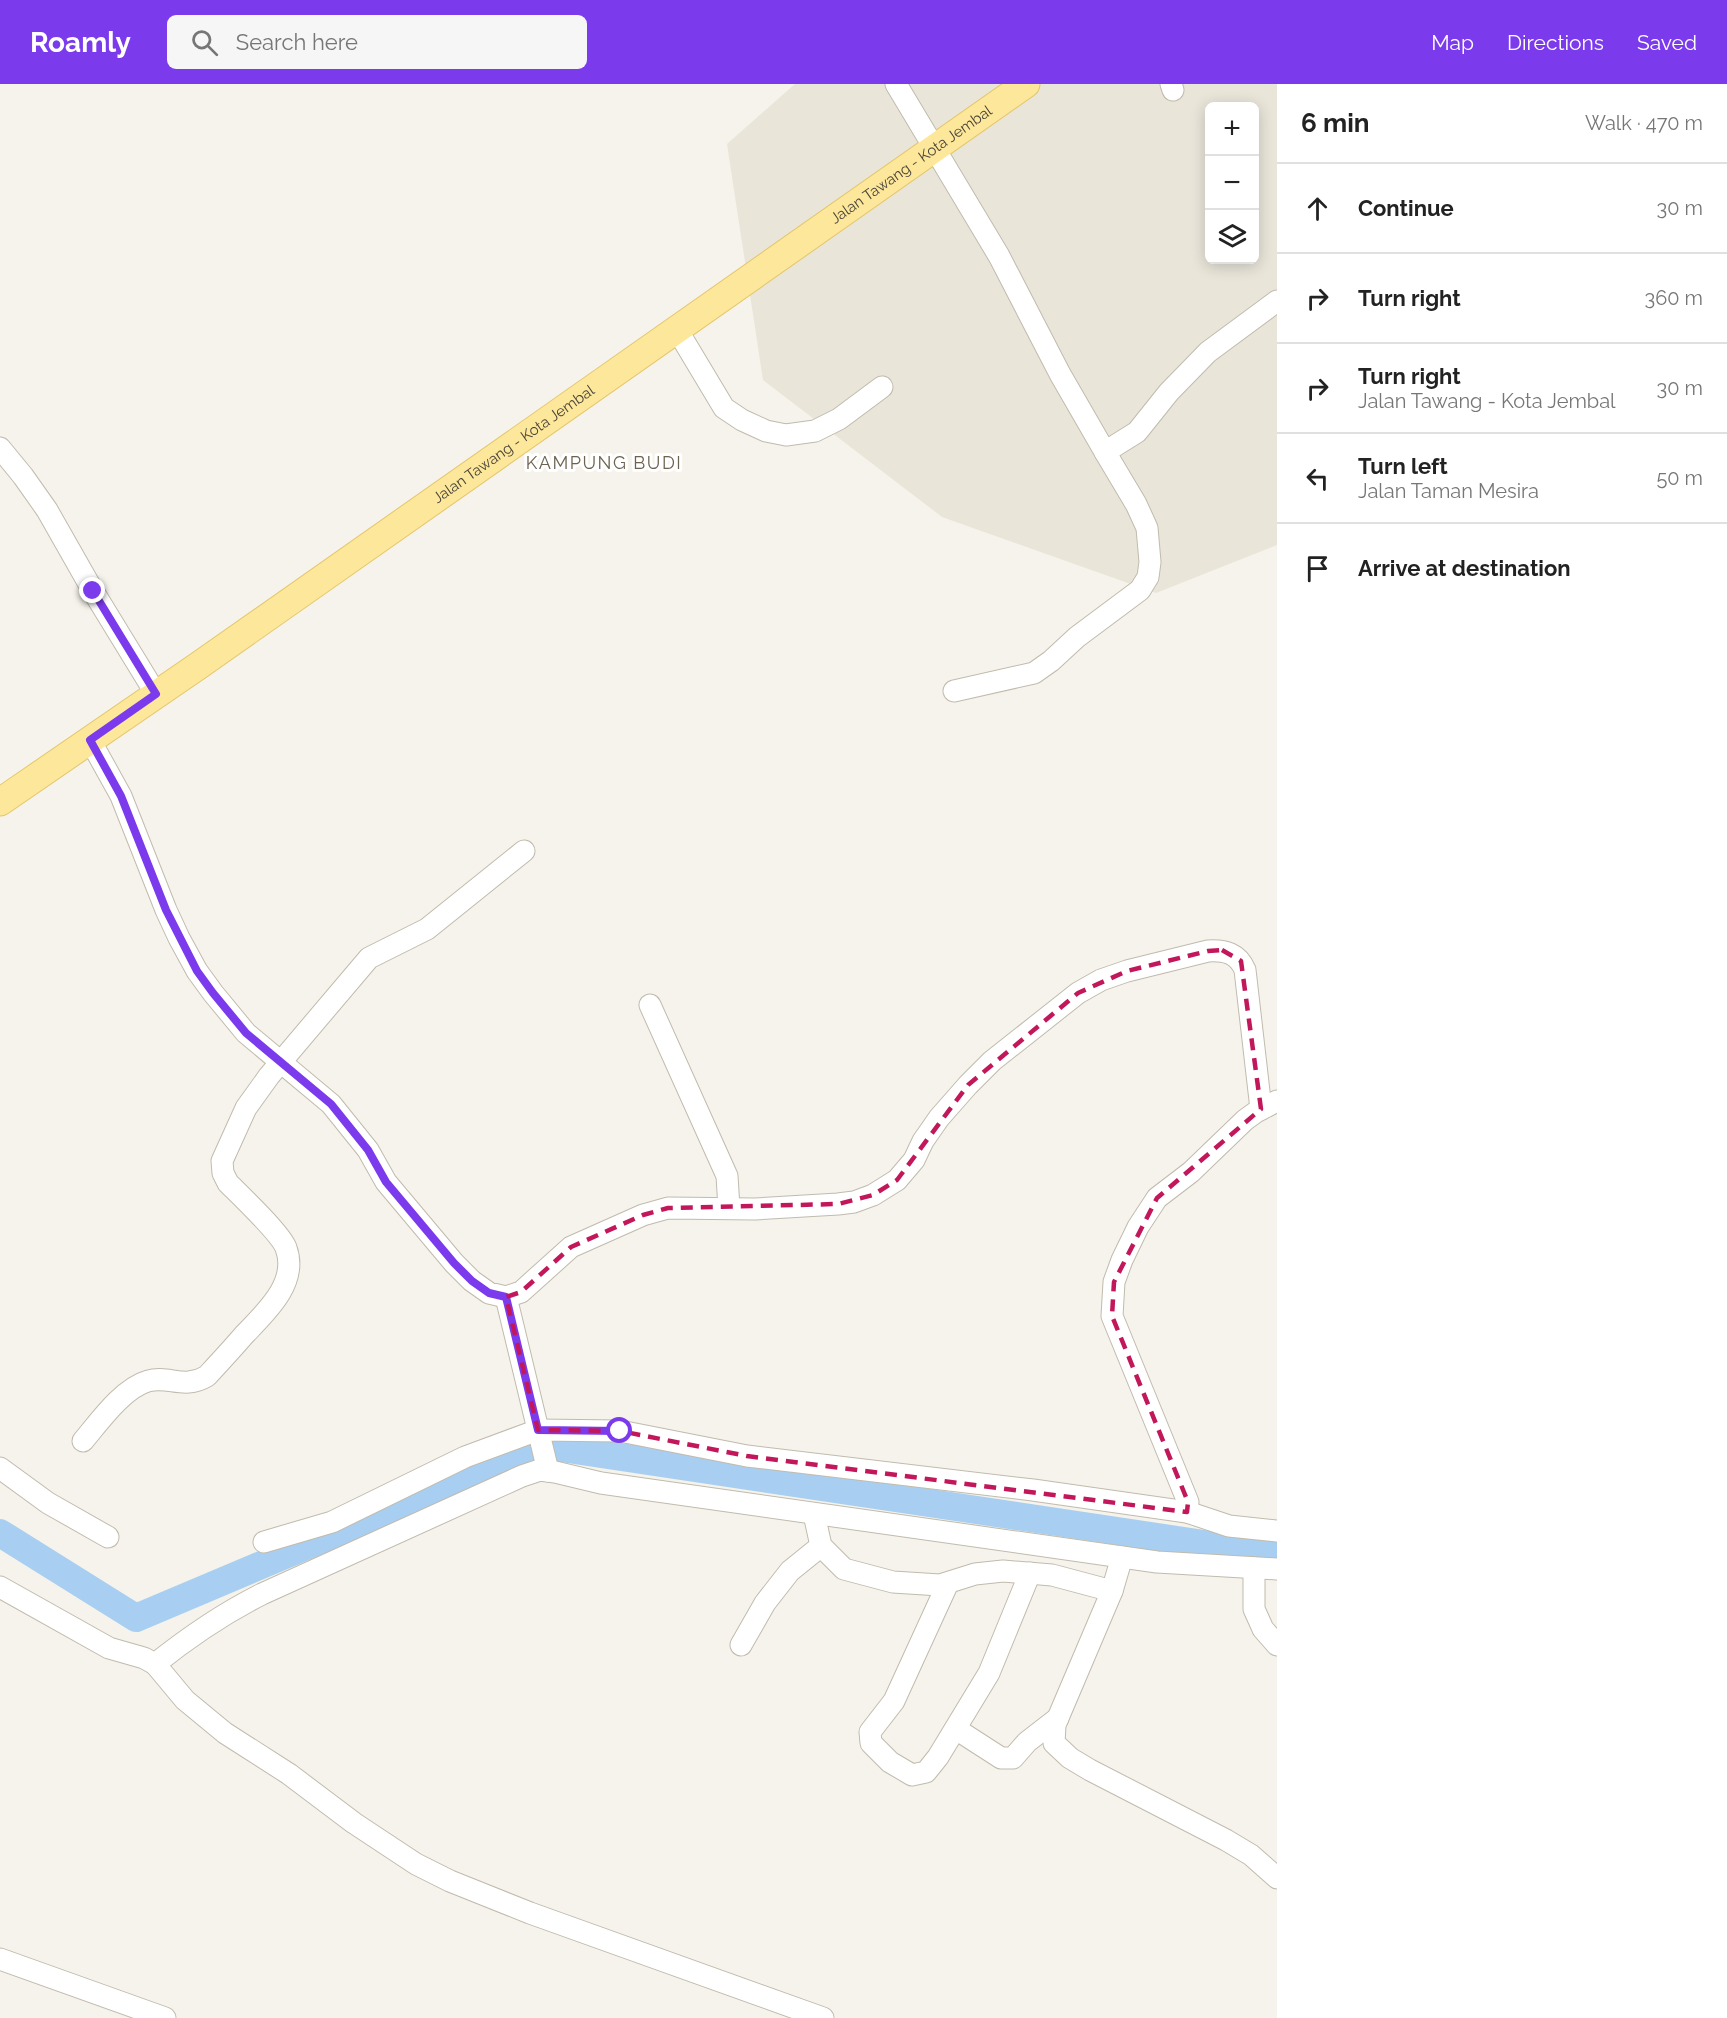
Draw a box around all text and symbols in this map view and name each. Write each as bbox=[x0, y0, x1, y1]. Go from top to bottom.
search box bbox=[167, 15, 587, 69]
text: Roamly bbox=[30, 26, 131, 59]
icon: search bbox=[188, 26, 221, 59]
text: Search here bbox=[236, 29, 358, 55]
text: Map bbox=[1431, 30, 1474, 55]
text: Directions bbox=[1507, 30, 1604, 55]
text: Saved bbox=[1637, 30, 1697, 55]
street label: Jalan Tawang - Kota Jembal bbox=[827, 101, 996, 228]
map controls bbox=[1205, 102, 1259, 264]
button: + bbox=[1205, 102, 1259, 156]
text: 6 min bbox=[1301, 108, 1370, 138]
text: Walk · 470 m bbox=[1585, 111, 1703, 135]
button: − bbox=[1205, 156, 1259, 210]
icon: ahead bbox=[1301, 192, 1334, 225]
text: Continue bbox=[1358, 195, 1454, 221]
text: 30 m bbox=[1657, 196, 1703, 220]
button: layers bbox=[1205, 210, 1259, 264]
icon: right bbox=[1301, 282, 1334, 315]
text: Turn right bbox=[1358, 285, 1461, 311]
text: 360 m bbox=[1645, 286, 1703, 310]
text: Turn right bbox=[1358, 363, 1461, 389]
icon: right bbox=[1301, 372, 1334, 405]
text: 30 m bbox=[1657, 376, 1703, 400]
street label: Jalan Tawang - Kota Jembal bbox=[429, 381, 599, 507]
text: Jalan Tawang - Kota Jembal bbox=[1358, 389, 1616, 413]
district label: KAMPUNG BUDI bbox=[526, 452, 682, 473]
text: Turn left bbox=[1358, 453, 1448, 479]
icon: left bbox=[1301, 462, 1334, 495]
text: 50 m bbox=[1656, 466, 1703, 490]
text: Jalan Taman Mesira bbox=[1358, 479, 1539, 503]
icon: arrive bbox=[1301, 552, 1334, 585]
text: Arrive at destination bbox=[1358, 555, 1571, 581]
route end bbox=[79, 577, 105, 603]
route start bbox=[606, 1417, 632, 1443]

